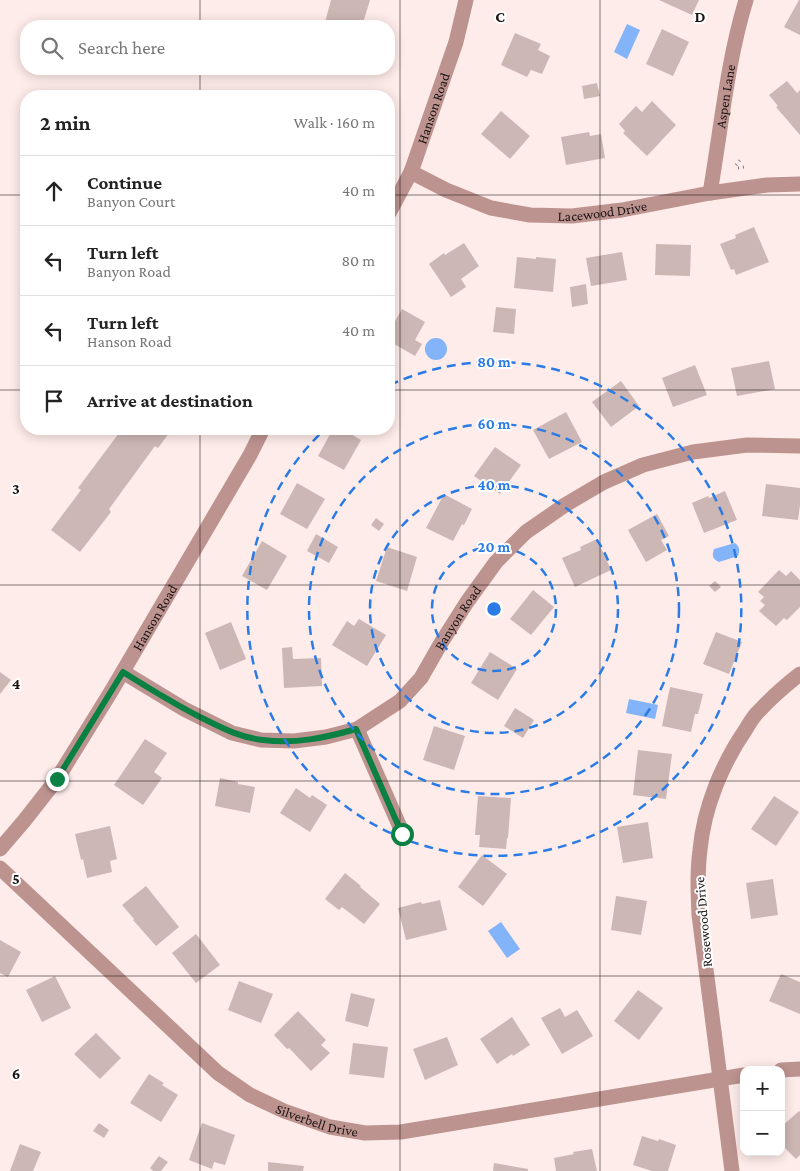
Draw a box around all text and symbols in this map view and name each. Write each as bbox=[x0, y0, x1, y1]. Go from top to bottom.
text: C bbox=[495, 8, 505, 25]
text: D bbox=[694, 8, 706, 25]
search box bbox=[20, 20, 395, 75]
icon: search bbox=[38, 34, 66, 62]
text: Search here bbox=[78, 37, 165, 58]
street label: Aspen Lane bbox=[712, 63, 738, 129]
street label: Hanson Road bbox=[413, 70, 453, 146]
text: 2 min bbox=[40, 111, 91, 135]
text: Walk · 160 m bbox=[294, 114, 375, 131]
text: Continue bbox=[87, 172, 162, 193]
icon: ahead bbox=[40, 177, 68, 205]
text: 40 m bbox=[342, 182, 375, 199]
text: Banyon Court bbox=[87, 193, 175, 210]
street label: Lacewood Drive bbox=[557, 197, 648, 224]
text: Turn left bbox=[87, 242, 159, 263]
icon: left bbox=[40, 247, 68, 275]
text: 80 m bbox=[341, 252, 375, 269]
text: Banyon Road bbox=[87, 263, 171, 280]
text: Turn left bbox=[87, 312, 159, 333]
icon: left bbox=[40, 317, 68, 345]
text: 40 m bbox=[342, 322, 375, 339]
text: Hanson Road bbox=[87, 333, 172, 350]
text: 80 m bbox=[477, 354, 511, 370]
icon: arrive bbox=[40, 387, 68, 415]
text: Arrive at destination bbox=[87, 390, 253, 411]
text: 60 m bbox=[478, 416, 511, 432]
text: 40 m bbox=[478, 477, 511, 493]
text: 3 bbox=[12, 480, 20, 497]
text: 20 m bbox=[478, 539, 510, 555]
street label: Hanson Road bbox=[129, 581, 181, 654]
street label: Banyon Road bbox=[431, 582, 485, 653]
centre of rings bbox=[485, 600, 503, 618]
text: 4 bbox=[12, 675, 21, 692]
route end bbox=[46, 768, 69, 791]
route start bbox=[391, 823, 414, 846]
text: 5 bbox=[12, 870, 20, 887]
street label: Rosewood Drive bbox=[691, 876, 715, 968]
text: 6 bbox=[12, 1065, 20, 1082]
map controls bbox=[740, 1066, 785, 1156]
button: + bbox=[740, 1066, 785, 1111]
street label: Silverbell Drive bbox=[273, 1100, 359, 1140]
button: − bbox=[740, 1111, 785, 1156]

